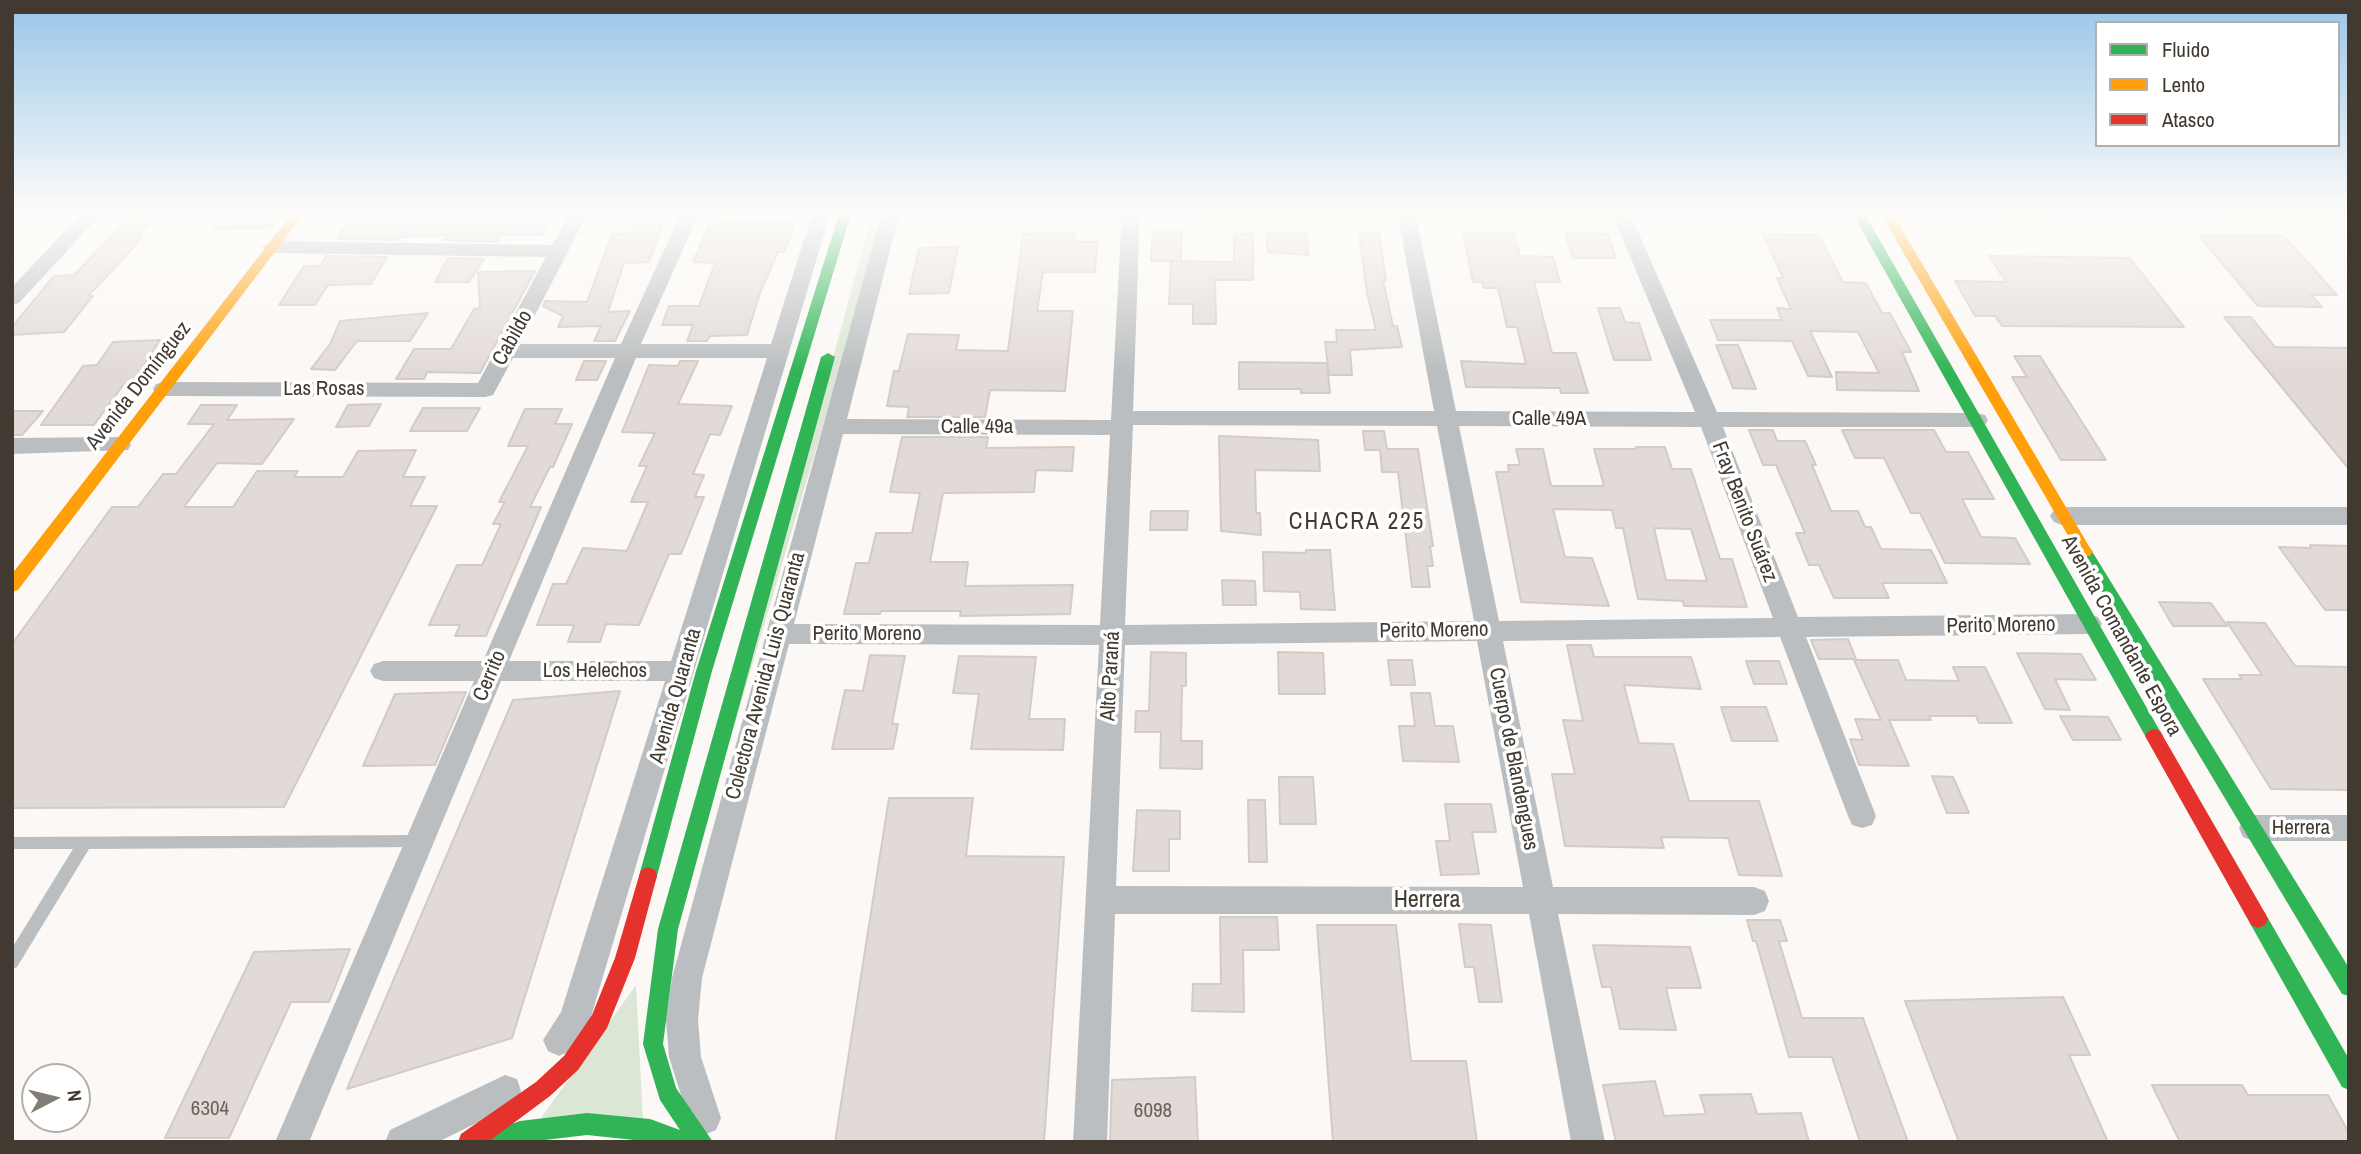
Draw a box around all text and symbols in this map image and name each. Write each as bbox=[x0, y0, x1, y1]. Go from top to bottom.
legend bbox=[2095, 21, 2340, 147]
text: Fluido bbox=[2162, 35, 2210, 64]
text: Lento bbox=[2162, 70, 2205, 99]
text: Atasco bbox=[2162, 105, 2215, 134]
street label: Cabildo bbox=[488, 306, 538, 370]
street label: Avenida Domínguez bbox=[81, 317, 197, 455]
street label: Las Rosas bbox=[283, 376, 365, 402]
street label: Calle 49A bbox=[1512, 406, 1586, 432]
street label: Calle 49a bbox=[941, 414, 1013, 440]
street label: Fray Benito Suárez bbox=[1706, 438, 1782, 586]
district label: CHACRA 225 bbox=[1290, 509, 1424, 537]
street label: Avenida Comandante Espora bbox=[2055, 531, 2187, 741]
street label: Colectora Avenida Luis Quaranta bbox=[721, 549, 811, 803]
street label: Perito Moreno bbox=[1946, 612, 2056, 640]
street label: Perito Moreno bbox=[1379, 617, 1489, 645]
street label: Perito Moreno bbox=[812, 621, 922, 647]
street label: Avenida Quaranta bbox=[645, 625, 707, 767]
street label: Alto Paraná bbox=[1096, 630, 1126, 722]
street label: Cerrito bbox=[468, 647, 512, 705]
street label: Los Helechos bbox=[543, 658, 647, 684]
street label: Cuerpo de Blandengues bbox=[1483, 665, 1543, 853]
street label: Herrera bbox=[2272, 815, 2330, 841]
street label: Herrera bbox=[1394, 887, 1460, 915]
north arrow bbox=[21, 1063, 91, 1133]
text: N bbox=[61, 1089, 88, 1103]
house number: 6304 bbox=[191, 1096, 229, 1122]
house number: 6098 bbox=[1134, 1098, 1172, 1124]

